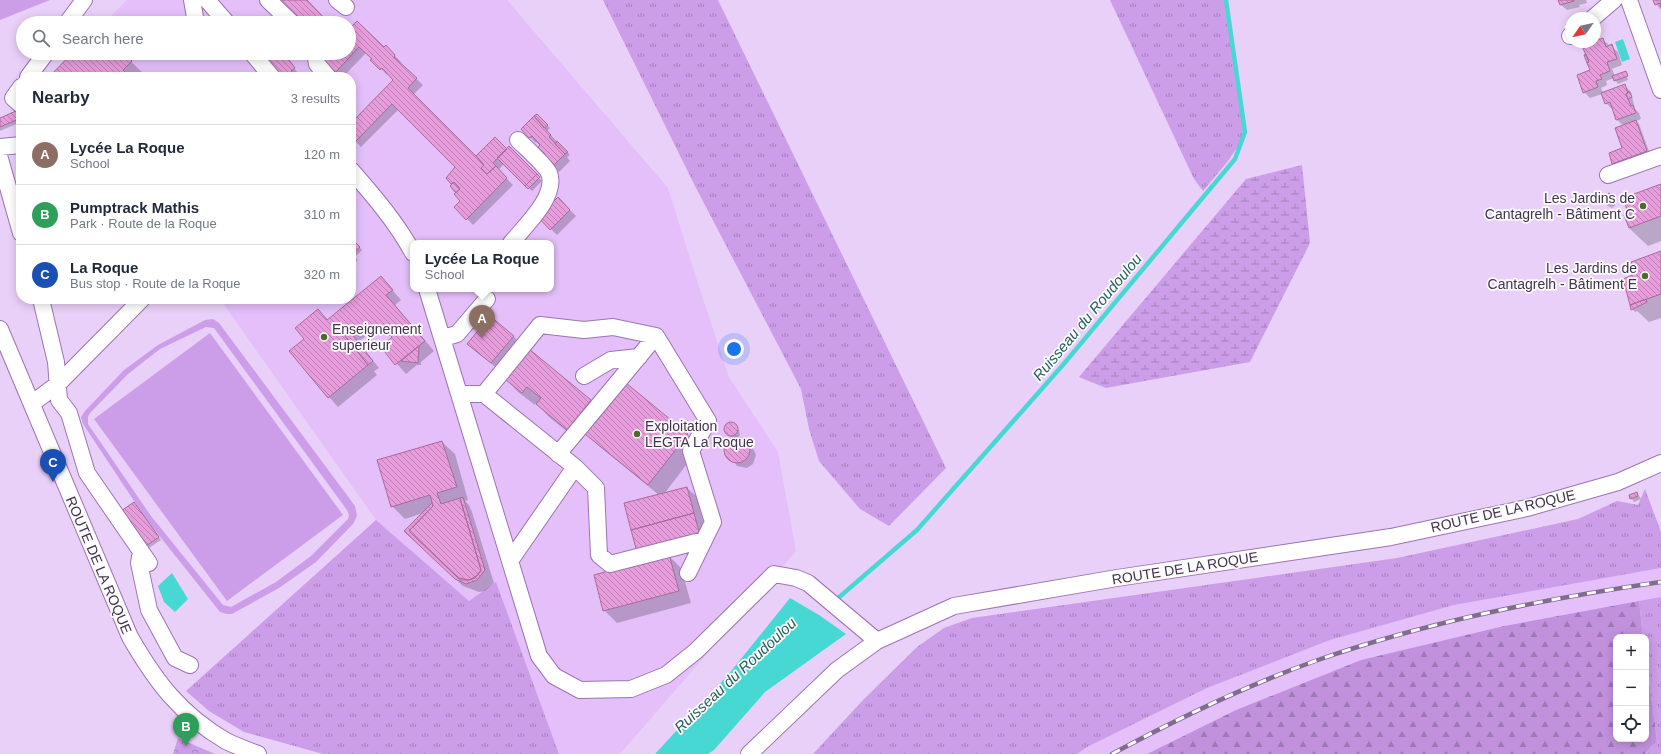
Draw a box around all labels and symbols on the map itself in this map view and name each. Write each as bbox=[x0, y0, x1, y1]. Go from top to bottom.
north arrow bbox=[1565, 12, 1601, 48]
place label: Les Jardins de Cantagrelh - Bâtiment C bbox=[1485, 190, 1635, 222]
marker: Les Jardins de Cantagrelh - Bâtiment C bbox=[1638, 201, 1648, 211]
water label: Ruisseau du Roudoulou bbox=[1029, 250, 1145, 384]
place label: Les Jardins de Cantagrelh - Bâtiment E bbox=[1488, 260, 1637, 292]
marker: Les Jardins de Cantagrelh - Bâtiment E bbox=[1640, 271, 1650, 281]
pin: A bbox=[469, 305, 495, 338]
place label: Enseignement superieur bbox=[332, 321, 422, 353]
marker: Enseignement superieur bbox=[319, 332, 329, 342]
your location bbox=[724, 339, 744, 359]
place label: Exploitation LEGTA La Roque bbox=[645, 418, 754, 450]
marker: Exploitation LEGTA La Roque bbox=[632, 429, 642, 439]
pin: C bbox=[40, 449, 66, 482]
street label: ROUTE DE LA ROQUE bbox=[1429, 487, 1577, 535]
street label: ROUTE DE LA ROQUE bbox=[63, 494, 135, 636]
street label: ROUTE DE LA ROQUE bbox=[1111, 549, 1259, 587]
water label: Ruisseau du Roudoulou bbox=[671, 614, 800, 736]
pin: B bbox=[173, 713, 199, 746]

